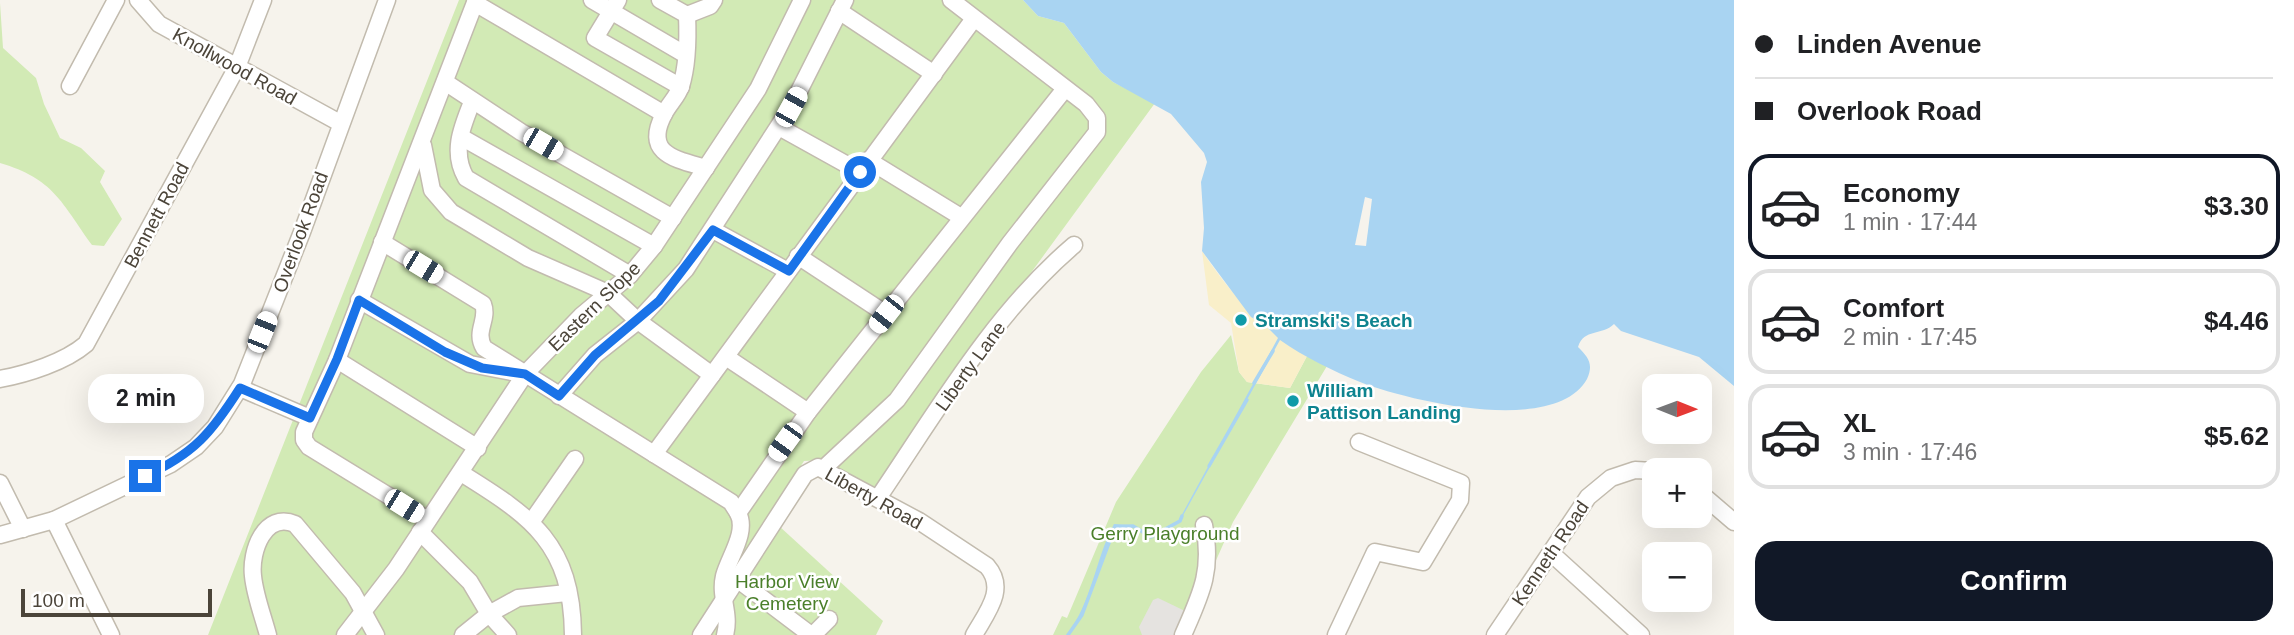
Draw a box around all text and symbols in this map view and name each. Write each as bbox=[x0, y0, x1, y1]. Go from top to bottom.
street label: Knollwood Road bbox=[169, 24, 300, 109]
text: Linden Avenue bbox=[1797, 29, 1981, 59]
car bbox=[772, 84, 811, 130]
text: Overlook Road bbox=[1797, 96, 1982, 126]
car bbox=[520, 124, 567, 164]
route start bbox=[844, 156, 876, 188]
street label: Bennett Road bbox=[120, 159, 193, 271]
street label: Overlook Road bbox=[269, 169, 332, 295]
icon: car bbox=[1759, 175, 1822, 238]
text: Economy bbox=[1843, 178, 1960, 208]
text: $3.30 bbox=[2204, 191, 2269, 221]
text: 1 min · 17:44 bbox=[1843, 209, 1977, 235]
car bbox=[400, 247, 447, 287]
street label: Eastern Slope bbox=[544, 257, 645, 355]
icon: car bbox=[1759, 290, 1822, 353]
car bbox=[865, 291, 908, 337]
text: Comfort bbox=[1843, 293, 1944, 323]
text: $4.46 bbox=[2204, 306, 2269, 336]
car bbox=[245, 309, 280, 355]
place label: Stramski's Beach bbox=[1255, 310, 1413, 331]
marker: Stramski's Beach bbox=[1233, 312, 1249, 328]
street label: Liberty Lane bbox=[931, 318, 1010, 415]
text: 2 min · 17:45 bbox=[1843, 324, 1977, 350]
callout: 2 min bbox=[87, 374, 203, 424]
north arrow bbox=[1642, 374, 1712, 444]
map controls bbox=[1642, 374, 1712, 612]
place label: William Pattison Landing bbox=[1307, 380, 1461, 423]
text: 2 min bbox=[116, 385, 176, 411]
marker: William Pattison Landing bbox=[1285, 393, 1301, 409]
icon: car bbox=[1759, 405, 1822, 468]
text: XL bbox=[1843, 408, 1876, 438]
car bbox=[765, 419, 806, 465]
text: $5.62 bbox=[2204, 421, 2269, 451]
text: 3 min · 17:46 bbox=[1843, 439, 1977, 465]
button: + bbox=[1642, 458, 1712, 528]
route end bbox=[129, 460, 161, 492]
street label: Liberty Road bbox=[822, 463, 926, 534]
car bbox=[381, 486, 428, 526]
street label: Kenneth Road bbox=[1508, 497, 1593, 610]
park label: Gerry Playground bbox=[1091, 523, 1239, 544]
button: Confirm bbox=[1755, 541, 2273, 621]
button: − bbox=[1642, 542, 1712, 612]
park label: Harbor View Cemetery bbox=[735, 571, 839, 614]
scale bar bbox=[21, 586, 212, 618]
text: 100 m bbox=[32, 590, 85, 611]

